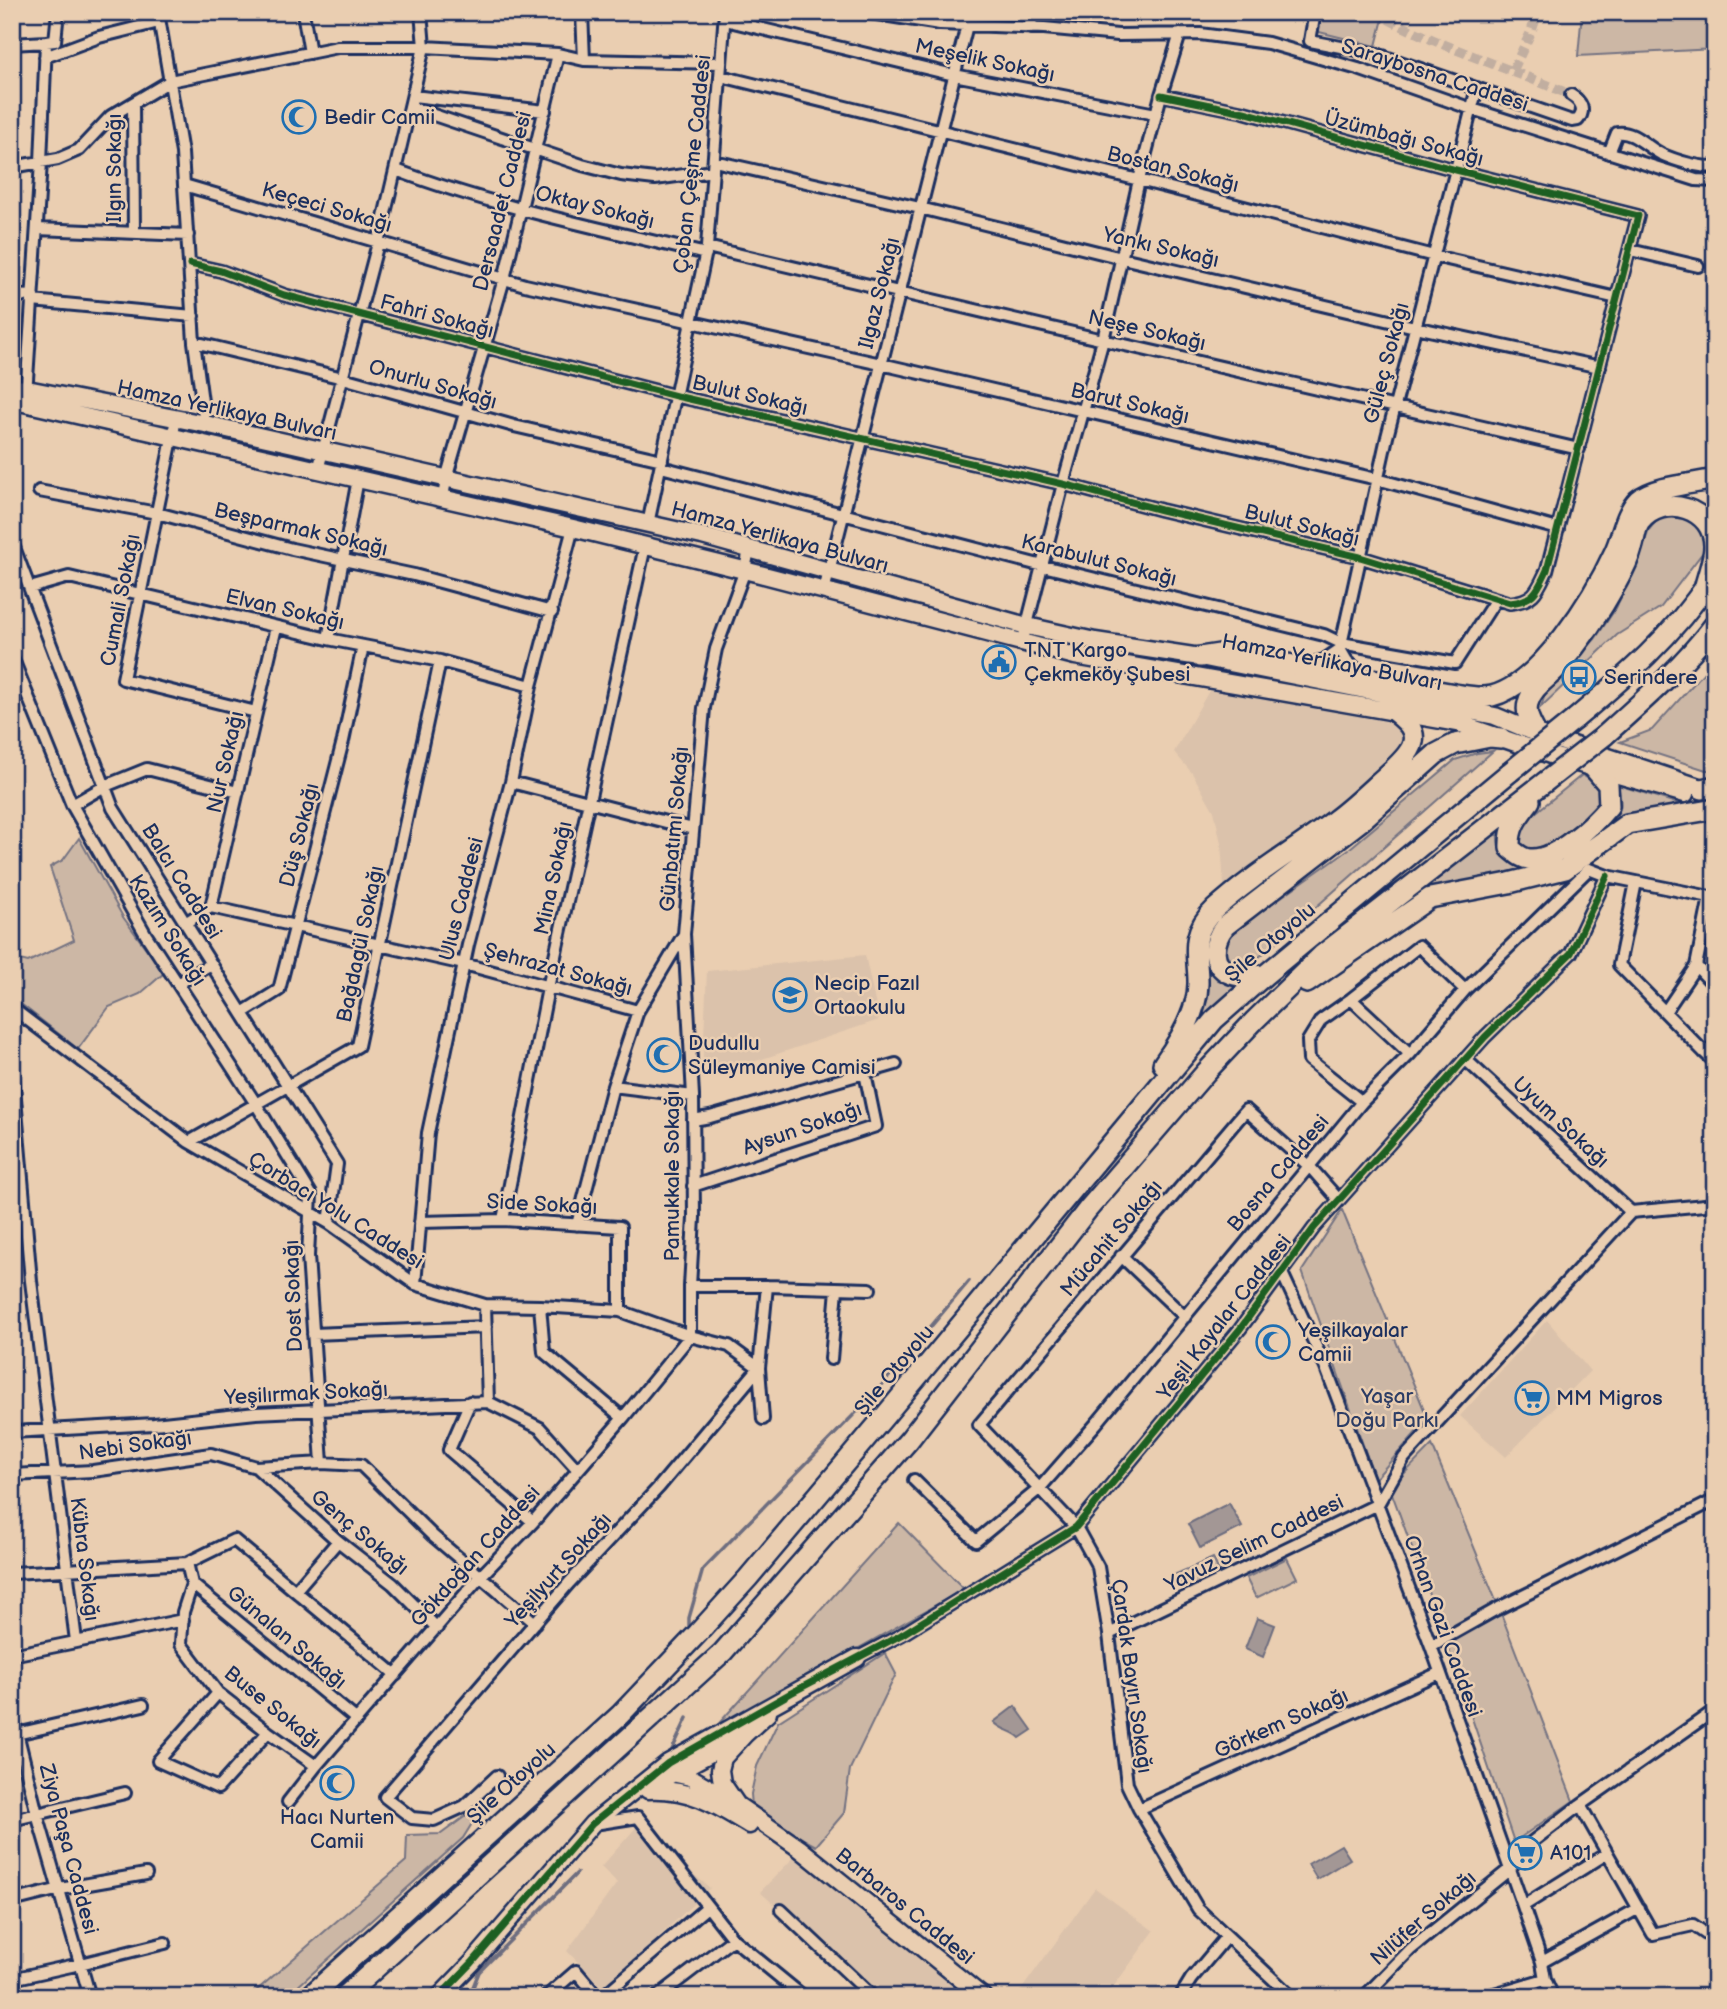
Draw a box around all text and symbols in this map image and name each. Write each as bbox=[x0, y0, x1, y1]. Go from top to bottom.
street label: Meşelik Sokağı bbox=[913, 33, 1057, 87]
street label: Saraybosna Caddesi bbox=[1338, 33, 1532, 118]
street label: Çoban Çeşme Caddesi bbox=[669, 53, 716, 275]
mosque icon: Bedir Camii bbox=[280, 98, 318, 136]
place label: Bedir Camii bbox=[324, 105, 435, 130]
street label: Üzümbağı Sokağı bbox=[1322, 105, 1486, 172]
street label: Dersaadet Caddesi bbox=[468, 109, 537, 294]
street label: Ilgın Sokağı bbox=[102, 114, 127, 222]
street label: Bostan Sokağı bbox=[1104, 141, 1241, 198]
street label: Keçeci Sokağı bbox=[259, 177, 395, 238]
street label: Oktay Sokağı bbox=[533, 181, 657, 234]
street label: Yankı Sokağı bbox=[1099, 222, 1221, 273]
street label: Ilgaz Sokağı bbox=[854, 235, 905, 351]
street label: Fahri Sokağı bbox=[377, 289, 496, 344]
street label: Güleç Sokağı bbox=[1358, 300, 1415, 427]
street label: Neşe Sokağı bbox=[1086, 305, 1208, 356]
street label: Onurlu Sokağı bbox=[366, 354, 500, 415]
street label: Bulut Sokağı bbox=[690, 370, 810, 421]
street label: Hamza Yerlikaya Bulvarı bbox=[115, 375, 339, 446]
street label: Barut Sokağı bbox=[1068, 378, 1192, 429]
street label: Hamza Yerlikaya Bulvarı bbox=[668, 496, 891, 579]
street label: Beşparmak Sokağı bbox=[212, 497, 390, 562]
street label: Bulut Sokağı bbox=[1242, 499, 1362, 552]
street label: Karabulut Sokağı bbox=[1019, 529, 1179, 592]
street label: Cumali Sokağı bbox=[95, 532, 146, 668]
street label: Elvan Sokağı bbox=[223, 584, 347, 635]
street label: Hamza Yerlikaya Bulvarı bbox=[1220, 629, 1444, 696]
place label: TNT Kargo Çekmeköy Şubesi bbox=[1024, 638, 1190, 687]
public building icon: TNT Kargo Çekmeköy Şubesi bbox=[980, 643, 1018, 681]
bus stop icon: Serindere bbox=[1560, 658, 1598, 696]
place label: Serindere bbox=[1604, 665, 1698, 690]
street label: Nur Sokağı bbox=[202, 709, 249, 816]
street label: Günbatımı Sokağı bbox=[655, 745, 694, 913]
street label: Düş Sokağı bbox=[274, 781, 324, 890]
street label: Balcı Caddesi bbox=[136, 819, 227, 944]
street label: Mina Sokağı bbox=[529, 819, 578, 937]
street label: Ulus Caddesi bbox=[434, 835, 489, 964]
street label: Bağdagül Sokağı bbox=[332, 863, 389, 1025]
street label: Kazım Sokağı bbox=[123, 870, 212, 990]
street label: Şile Otoyolu bbox=[1220, 897, 1321, 988]
street label: Şehrazat Sokağı bbox=[481, 938, 635, 1001]
place label: Necip Fazıl Ortaokulu bbox=[814, 971, 920, 1020]
school or university icon: Necip Fazıl Ortaokulu bbox=[771, 976, 809, 1014]
place label: Dudullu Süleymaniye Camisi bbox=[688, 1031, 876, 1080]
mosque icon: Dudullu Süleymaniye Camisi bbox=[645, 1036, 683, 1074]
street label: Uyum Sokağı bbox=[1507, 1071, 1614, 1173]
street label: Pamukkale Sokağı bbox=[660, 1090, 685, 1262]
street label: Aysun Sokağı bbox=[739, 1096, 865, 1161]
street label: Bosna Caddesi bbox=[1222, 1110, 1334, 1237]
street label: Çorbacı Yolu Caddesi bbox=[244, 1146, 428, 1274]
street label: Mücahit Sokağı bbox=[1055, 1175, 1167, 1302]
street label: Side Sokağı bbox=[486, 1189, 598, 1220]
street label: Yeşil Kayalar Caddesi bbox=[1151, 1230, 1297, 1406]
street label: Dost Sokağı bbox=[279, 1239, 308, 1353]
place label: Yeşilkayalar Camii bbox=[1297, 1318, 1408, 1367]
street label: Şile Otoyolu bbox=[849, 1320, 940, 1421]
mosque icon: Yeşilkayalar Camii bbox=[1254, 1323, 1292, 1361]
street label: Yeşilırmak Sokağı bbox=[223, 1377, 388, 1410]
supermarket icon: MM Migros bbox=[1513, 1379, 1551, 1417]
park label: Yaşar Doğu Parkı bbox=[1335, 1384, 1439, 1433]
place label: MM Migros bbox=[1556, 1386, 1663, 1411]
street label: Nebi Sokağı bbox=[77, 1425, 193, 1466]
street label: Gökdoğan Caddesi bbox=[405, 1480, 545, 1632]
street label: Genç Sokağı bbox=[306, 1484, 414, 1581]
street label: Yavuz Selim Caddesi bbox=[1160, 1489, 1348, 1598]
street label: Kübra Sokağı bbox=[65, 1496, 105, 1622]
street label: Yeşilyurt Sokağı bbox=[499, 1507, 617, 1634]
street label: Orhan Gazi Caddesi bbox=[1398, 1532, 1487, 1720]
street label: Çardak Bayırı Sokağı bbox=[1105, 1577, 1158, 1775]
street label: Günalan Sokağı bbox=[222, 1580, 352, 1695]
street label: Buse Sokağı bbox=[219, 1661, 326, 1754]
street label: Görkem Sokağı bbox=[1210, 1683, 1352, 1764]
street label: Şile Otoyolu bbox=[462, 1737, 561, 1830]
street label: Ziya Paşa Caddesi bbox=[34, 1760, 103, 1937]
mosque icon: Hacı Nurten Camii bbox=[318, 1764, 356, 1802]
place label: Hacı Nurten Camii bbox=[280, 1805, 394, 1854]
supermarket icon: A101 bbox=[1506, 1834, 1544, 1872]
place label: A101 bbox=[1550, 1841, 1591, 1866]
street label: Barbaros Caddesi bbox=[830, 1843, 979, 1970]
street label: Nilüfer Sokağı bbox=[1365, 1866, 1481, 1971]

